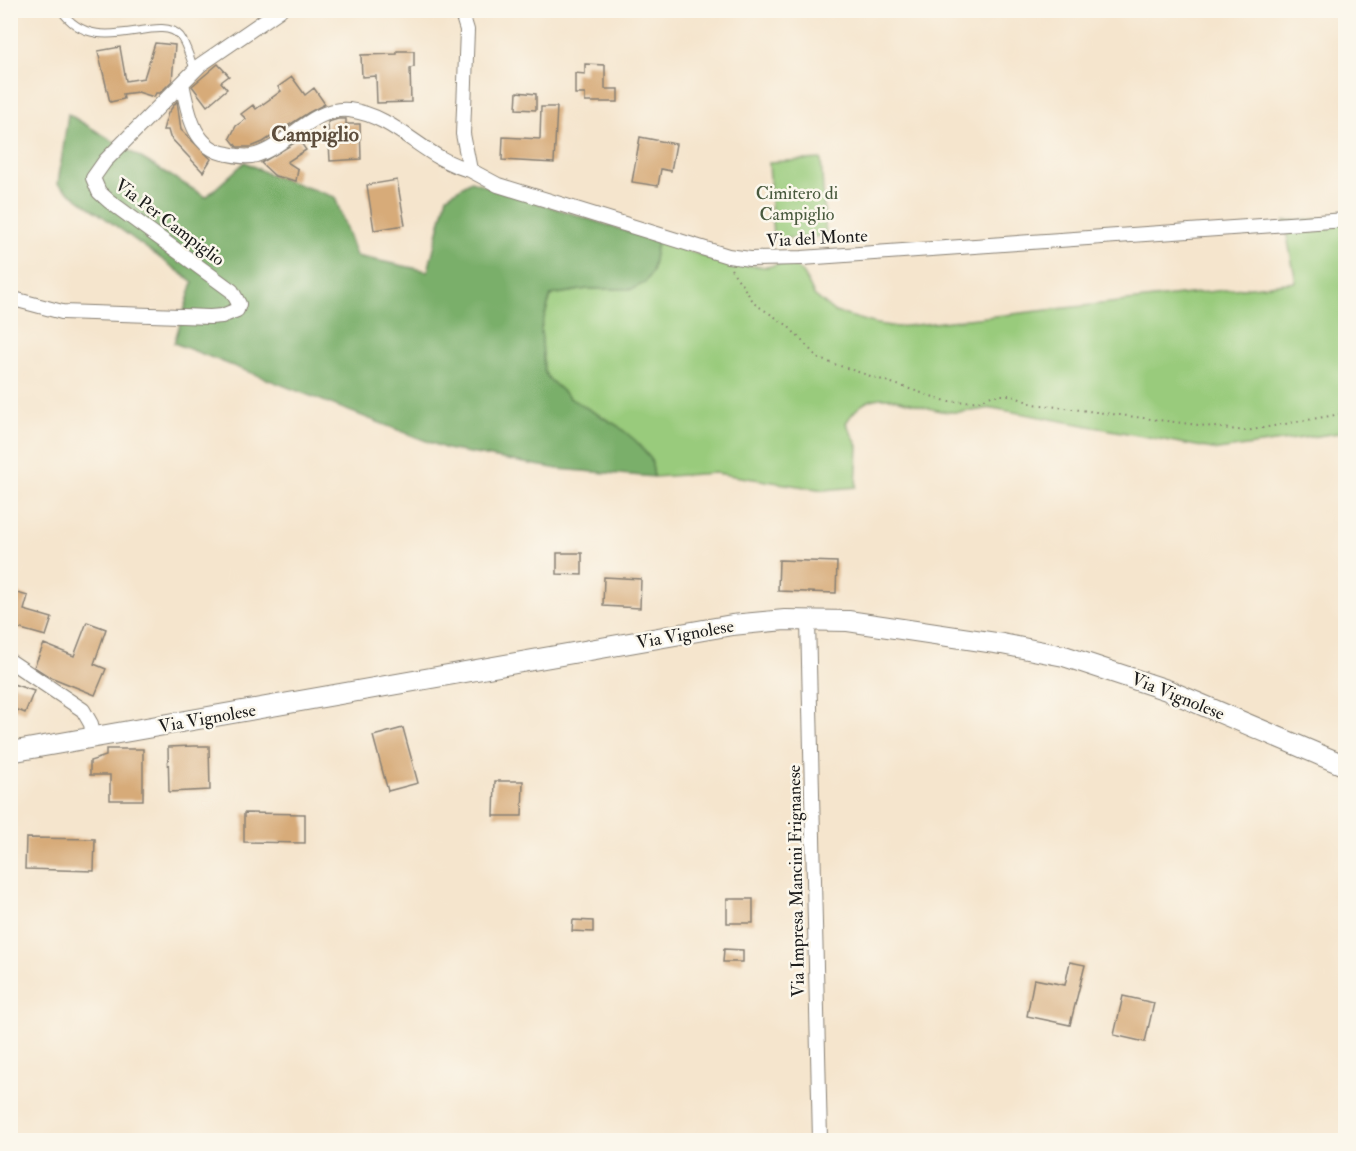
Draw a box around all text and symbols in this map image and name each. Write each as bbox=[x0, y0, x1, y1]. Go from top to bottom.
district label: Campiglio bbox=[271, 121, 359, 148]
street label: Via Per Campiglio bbox=[110, 174, 230, 271]
park label: Cimitero di Campiglio bbox=[756, 182, 838, 226]
street label: Via del Monte bbox=[766, 224, 869, 253]
street label: Via Vignolese bbox=[635, 615, 736, 654]
street label: Via Vignolese bbox=[1128, 667, 1228, 726]
street label: Via Vignolese bbox=[157, 699, 258, 738]
street label: Via Impresa Mancini Frignanese bbox=[783, 764, 810, 997]

